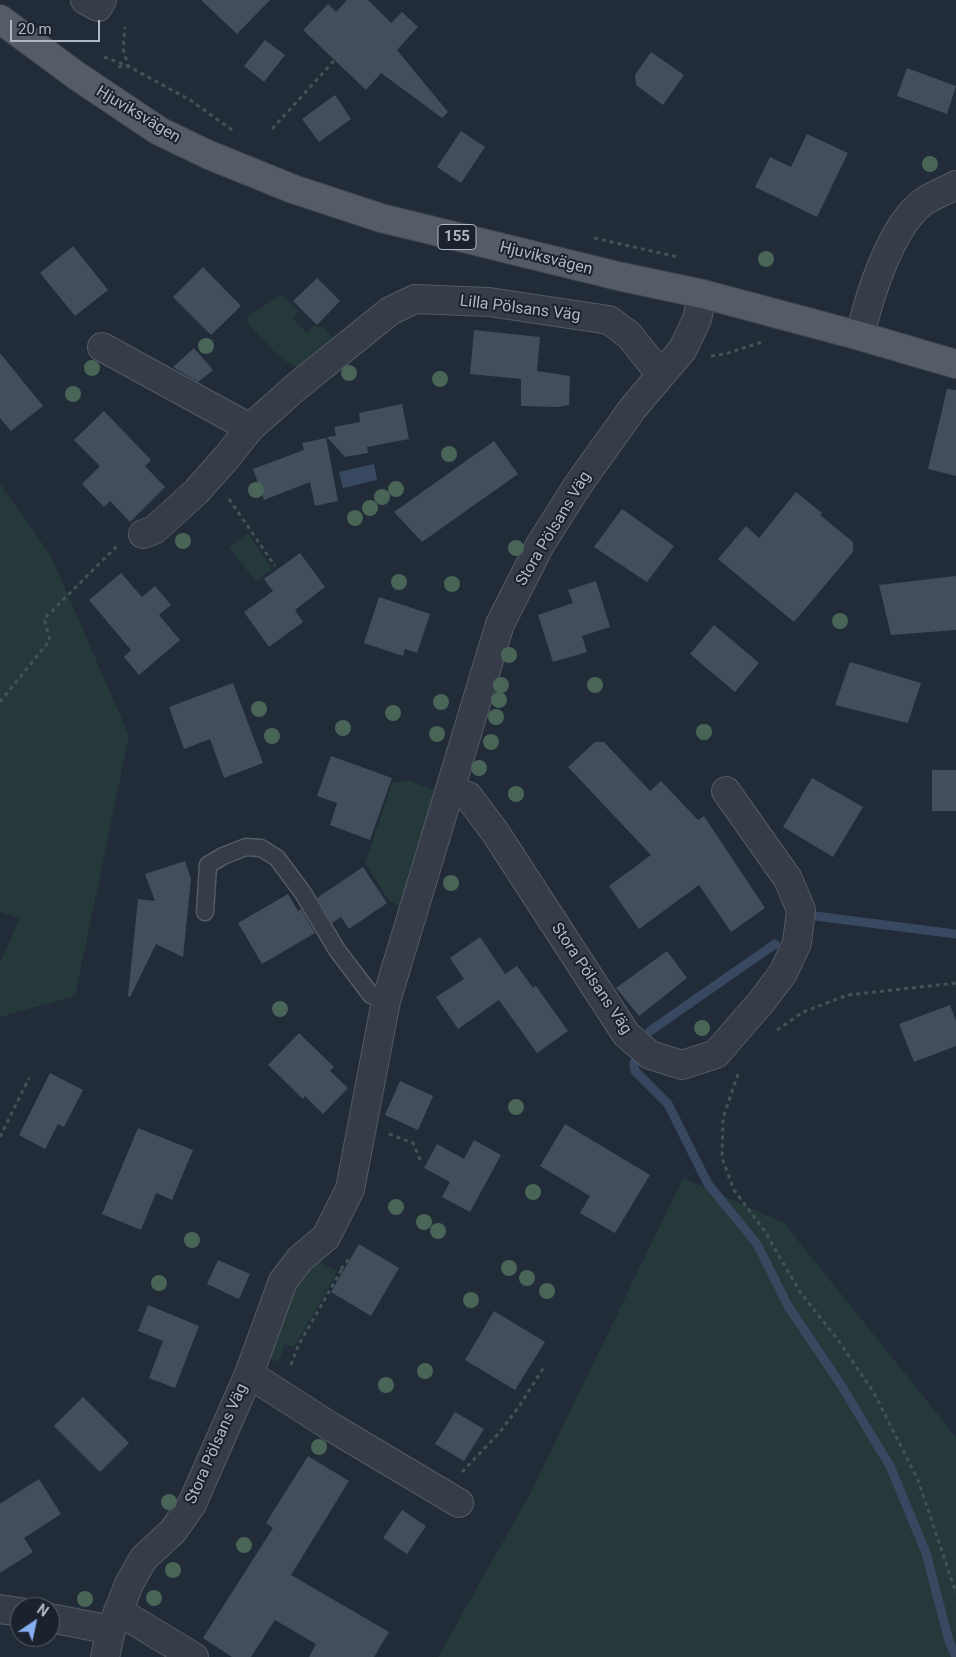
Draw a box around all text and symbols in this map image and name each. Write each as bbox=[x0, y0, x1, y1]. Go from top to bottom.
scale bar bbox=[12, 10, 102, 42]
text: 20 m bbox=[18, 20, 52, 38]
street label: Hjuviksvägen bbox=[92, 82, 184, 148]
road number: 155 bbox=[438, 224, 476, 250]
street label: Hjuviksvägen bbox=[498, 238, 594, 280]
street label: Lilla Pölsans Väg bbox=[459, 292, 581, 326]
street label: Stora Pölsans Väg bbox=[512, 468, 596, 590]
street label: Stora Pölsans Väg bbox=[547, 920, 635, 1038]
street label: Stora Pölsans Väg bbox=[182, 1381, 252, 1507]
north arrow bbox=[10, 1597, 60, 1647]
text: N bbox=[34, 1601, 51, 1620]

